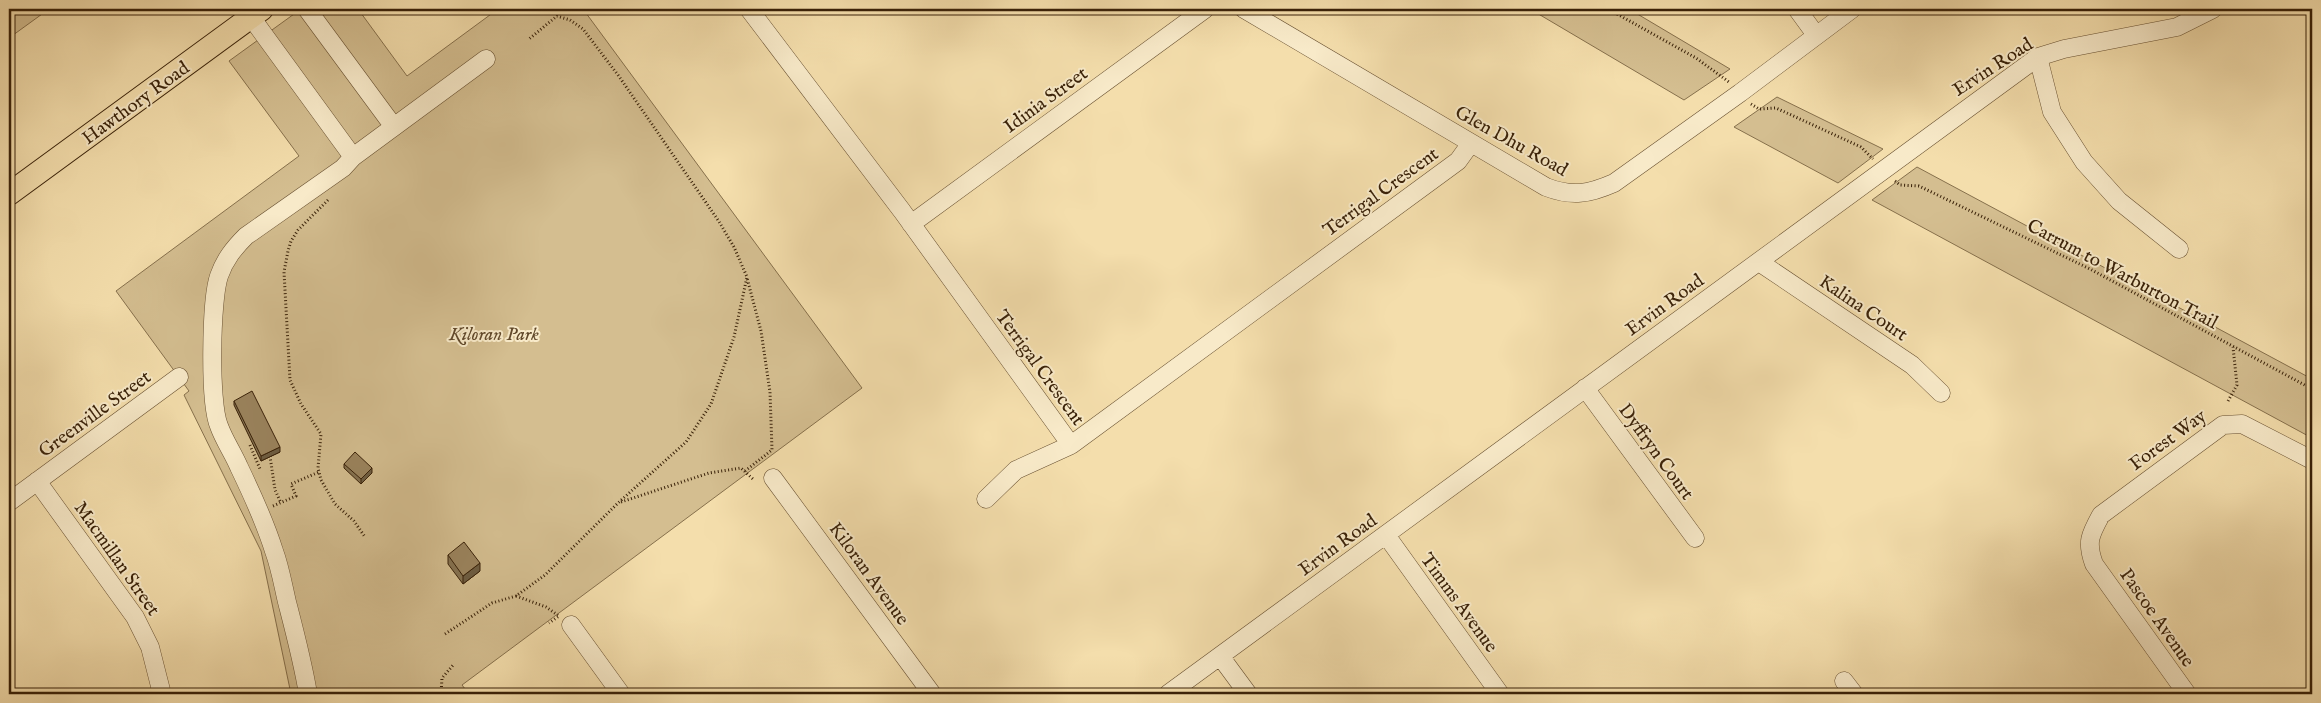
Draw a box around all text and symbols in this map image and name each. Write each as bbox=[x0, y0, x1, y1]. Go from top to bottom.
street label: Ervin Road bbox=[1948, 32, 2038, 102]
street label: Hawthory Road bbox=[78, 56, 195, 151]
street label: Idinia Street bbox=[999, 62, 1093, 139]
street label: Glen Dhu Road bbox=[1450, 101, 1572, 183]
street label: Terrigal Crescent bbox=[1319, 142, 1444, 243]
street label: Carrum to Warburton Trail bbox=[2022, 214, 2222, 336]
street label: Ervin Road bbox=[1621, 269, 1710, 342]
street label: Kalina Court bbox=[1814, 270, 1912, 347]
street label: Terrigal Crescent bbox=[989, 306, 1090, 431]
park label: Kiloran Park bbox=[448, 323, 539, 347]
street label: Greenville Street bbox=[34, 365, 157, 464]
street label: Dyffryn Court bbox=[1612, 399, 1699, 506]
street label: Forest Way bbox=[2125, 404, 2212, 477]
street label: Macmillan Street bbox=[68, 497, 165, 621]
street label: Ervin Road bbox=[1294, 509, 1383, 582]
street label: Kiloran Avenue bbox=[823, 518, 914, 631]
street label: Timms Avenue bbox=[1414, 549, 1503, 658]
street label: Pascoe Avenue bbox=[2114, 564, 2199, 672]

